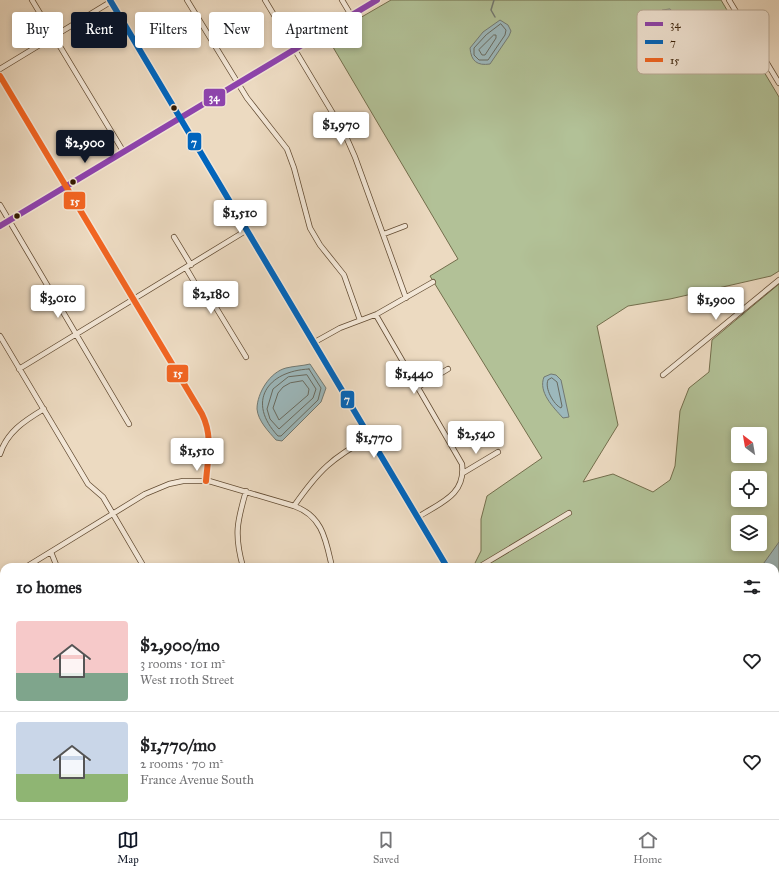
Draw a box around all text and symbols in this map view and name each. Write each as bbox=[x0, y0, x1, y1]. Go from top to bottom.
legend bbox=[637, 10, 769, 74]
chip: Buy bbox=[12, 12, 63, 48]
chip: Rent bbox=[71, 12, 127, 48]
chip: Filters bbox=[135, 12, 201, 48]
chip: New bbox=[209, 12, 264, 48]
chip: Apartment bbox=[272, 12, 362, 48]
text: 34 bbox=[670, 18, 681, 31]
text: 7 bbox=[670, 36, 676, 49]
text: 15 bbox=[670, 54, 679, 67]
line badge: 34 bbox=[203, 88, 226, 107]
text: 34 bbox=[209, 91, 220, 105]
unlabelled marker bbox=[169, 103, 179, 113]
pin: $1,970 bbox=[308, 112, 374, 146]
text: $1,970 bbox=[322, 117, 360, 133]
pin: $2,900 bbox=[52, 130, 118, 164]
line badge: 7 bbox=[187, 132, 202, 151]
text: $2,900 bbox=[65, 135, 105, 151]
text: 7 bbox=[191, 136, 197, 149]
unlabelled marker bbox=[68, 177, 78, 187]
line badge: 15 bbox=[63, 191, 86, 210]
text: 15 bbox=[70, 195, 81, 208]
pin: $1,510 bbox=[207, 200, 273, 234]
text: $1,510 bbox=[223, 205, 257, 221]
unlabelled marker bbox=[12, 211, 22, 221]
pin: $2,180 bbox=[178, 281, 244, 315]
pin: $3,010 bbox=[25, 285, 91, 319]
text: $2,180 bbox=[192, 286, 230, 302]
pin: $1,900 bbox=[683, 287, 749, 321]
text: $3,010 bbox=[40, 290, 76, 306]
text: $1,900 bbox=[697, 292, 735, 308]
pin: $1,440 bbox=[381, 361, 447, 395]
line badge: 15 bbox=[166, 364, 189, 383]
text: $1,440 bbox=[395, 366, 433, 382]
text: 15 bbox=[173, 367, 184, 380]
line badge: 7 bbox=[340, 390, 355, 409]
text: 7 bbox=[344, 393, 350, 406]
pin: $2,540 bbox=[443, 421, 509, 455]
pin: $1,770 bbox=[341, 425, 407, 459]
text: $2,540 bbox=[457, 426, 495, 442]
north arrow bbox=[731, 427, 767, 463]
map controls bbox=[731, 427, 767, 551]
text: $1,770 bbox=[356, 430, 393, 446]
pin: $1,510 bbox=[164, 438, 230, 472]
text: $1,510 bbox=[180, 443, 214, 459]
button: locate bbox=[731, 471, 767, 507]
button: layers bbox=[731, 515, 767, 551]
icon: filters bbox=[741, 576, 763, 598]
text: 10 homes bbox=[16, 577, 82, 598]
text: $2,900/mo bbox=[140, 635, 220, 656]
icon: home bbox=[48, 637, 96, 685]
icon: heart bbox=[741, 650, 763, 672]
text: 3 rooms · 101 m² bbox=[140, 656, 225, 672]
text: West 110th Street bbox=[140, 672, 234, 688]
text: $1,770/mo bbox=[140, 735, 216, 756]
icon: home bbox=[48, 738, 96, 786]
icon: heart bbox=[741, 751, 763, 773]
text: 2 rooms · 70 m² bbox=[140, 756, 223, 772]
text: France Avenue South bbox=[140, 772, 254, 788]
tab: Map bbox=[117, 829, 139, 866]
tab: Saved bbox=[373, 829, 399, 866]
tab: Home bbox=[633, 829, 662, 866]

